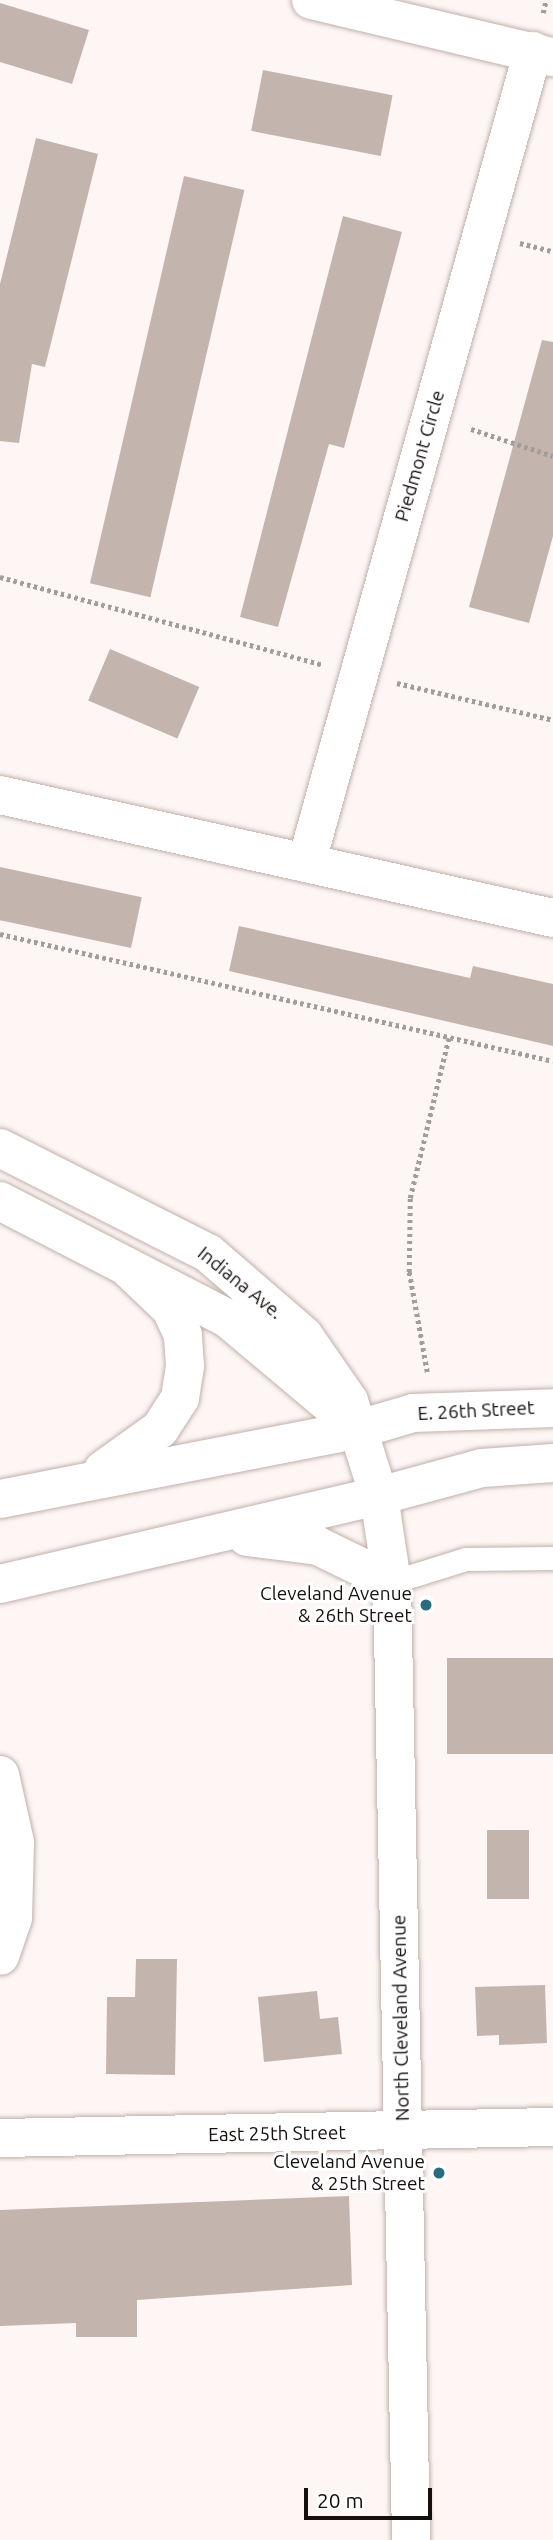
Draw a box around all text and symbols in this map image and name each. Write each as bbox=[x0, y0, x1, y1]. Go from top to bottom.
street label: Piedmont Circle bbox=[390, 388, 450, 524]
street label: Indiana Ave. bbox=[193, 1242, 287, 1324]
street label: E. 26th Street bbox=[417, 1397, 535, 1425]
place label: Cleveland Avenue & 26th Street bbox=[260, 1583, 412, 1627]
marker: Cleveland Avenue & 26th Street bbox=[418, 1597, 434, 1613]
street label: North Cleveland Avenue bbox=[388, 1915, 414, 2121]
street label: East 25th Street bbox=[208, 2121, 346, 2147]
place label: Cleveland Avenue & 25th Street bbox=[273, 2151, 425, 2195]
marker: Cleveland Avenue & 25th Street bbox=[431, 2165, 447, 2181]
scale bar bbox=[308, 2474, 436, 2518]
text: 20 m bbox=[317, 2488, 364, 2512]

